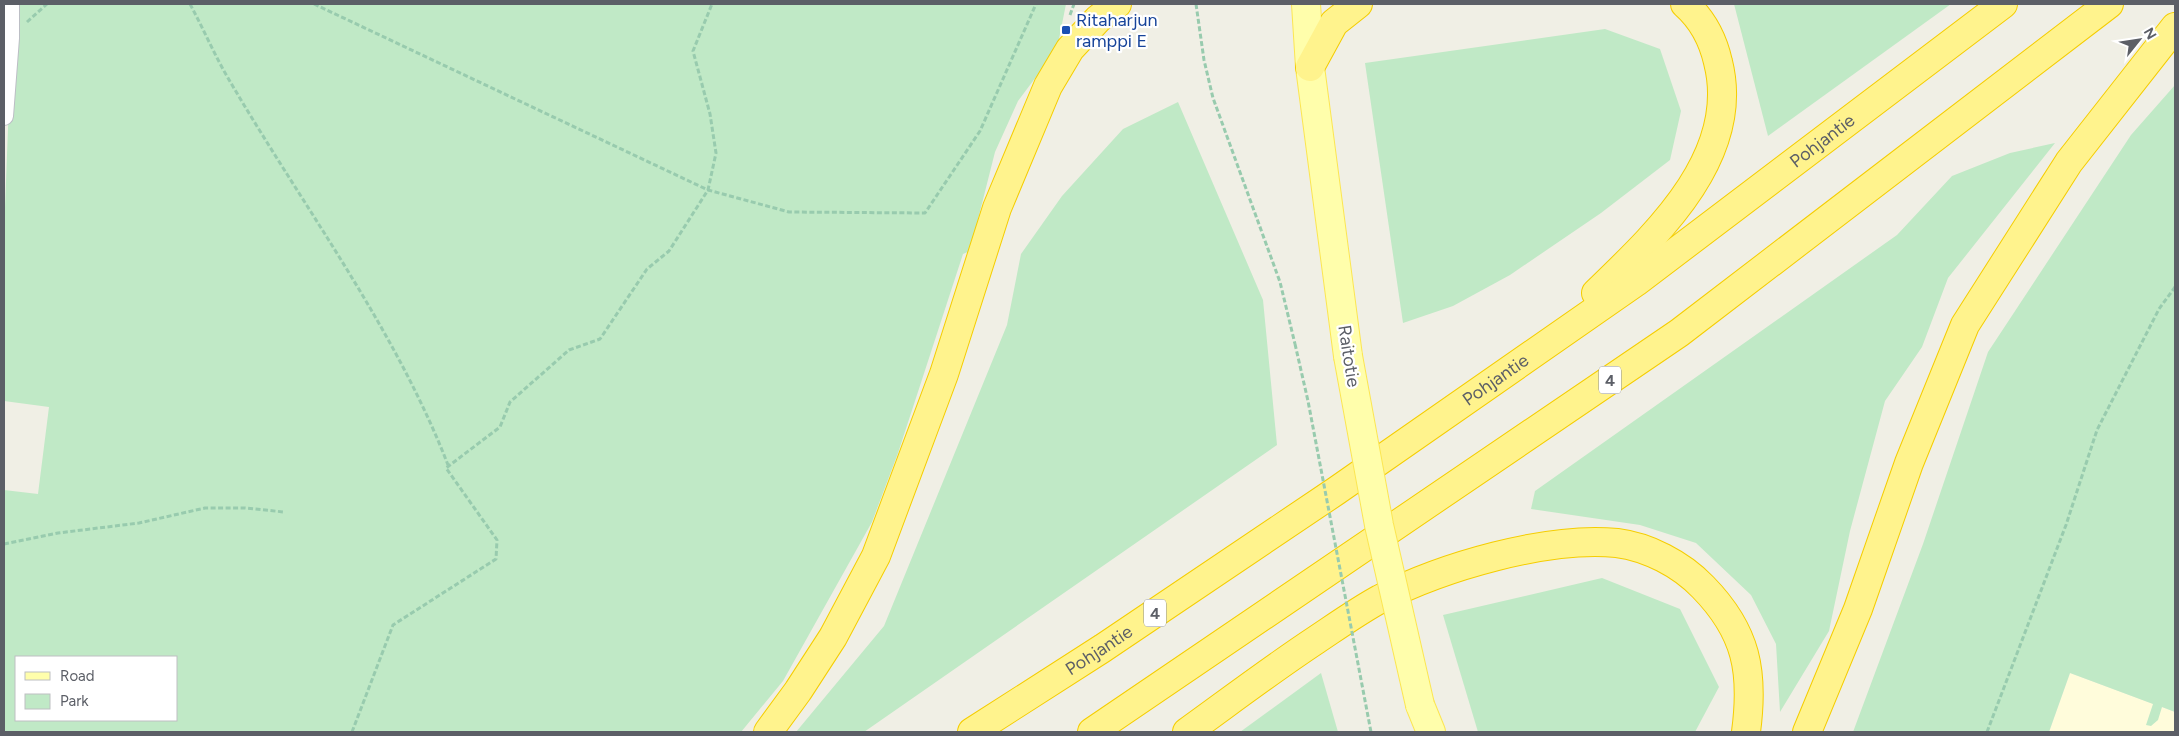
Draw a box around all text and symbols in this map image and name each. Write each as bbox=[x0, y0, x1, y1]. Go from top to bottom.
place label: Ritaharjun ramppi E bbox=[1076, 9, 1158, 52]
north arrow bbox=[2114, 15, 2164, 65]
marker: Ritaharjun ramppi E bbox=[1060, 24, 1072, 36]
text: N bbox=[2140, 25, 2160, 43]
street label: Pohjantie bbox=[1786, 109, 1859, 172]
street label: Raitotie bbox=[1333, 323, 1365, 389]
street label: Pohjantie bbox=[1458, 349, 1533, 411]
road number: 4 bbox=[1599, 366, 1621, 394]
road number: 4 bbox=[1144, 600, 1166, 626]
street label: Pohjantie bbox=[1061, 620, 1137, 680]
legend bbox=[15, 656, 178, 721]
text: Road bbox=[60, 667, 95, 685]
text: Park bbox=[60, 692, 89, 710]

